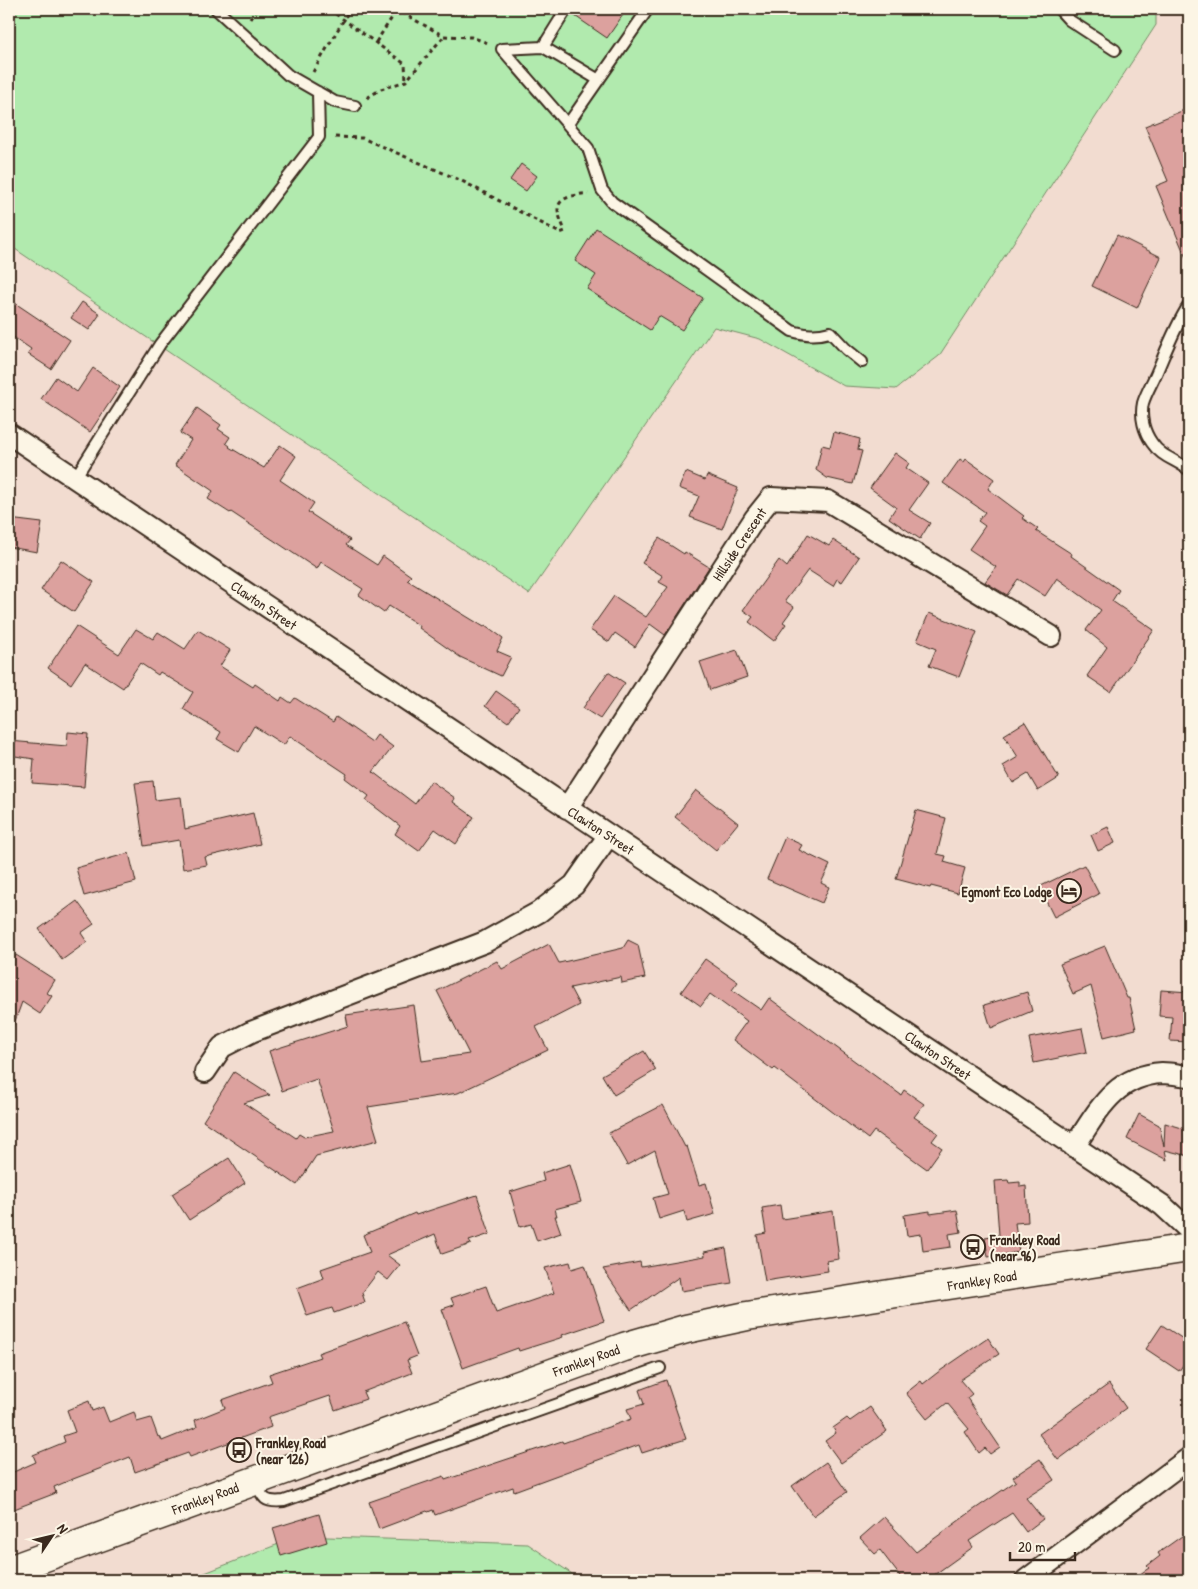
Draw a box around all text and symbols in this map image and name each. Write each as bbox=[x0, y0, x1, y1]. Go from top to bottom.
street label: Hillside Crescent bbox=[707, 503, 771, 584]
street label: Clawton Street bbox=[227, 576, 301, 634]
street label: Clawton Street bbox=[564, 801, 638, 859]
hotel icon: Egmont Eco Lodge bbox=[1056, 878, 1082, 904]
place label: Egmont Eco Lodge bbox=[961, 882, 1052, 903]
street label: Clawton Street bbox=[901, 1026, 975, 1084]
place label: Frankley Road (near 96) bbox=[989, 1230, 1060, 1265]
bus stop icon: Frankley Road (near 96) bbox=[960, 1234, 986, 1260]
street label: Frankley Road bbox=[945, 1265, 1019, 1296]
street label: Frankley Road bbox=[549, 1339, 623, 1382]
place label: Frankley Road (near 126) bbox=[255, 1433, 326, 1468]
bus stop icon: Frankley Road (near 126) bbox=[226, 1437, 252, 1463]
street label: Frankley Road bbox=[168, 1477, 242, 1520]
north arrow bbox=[28, 1512, 78, 1562]
text: N bbox=[53, 1520, 73, 1537]
scale bar bbox=[1010, 1529, 1076, 1561]
text: 20 m bbox=[1018, 1536, 1045, 1557]

